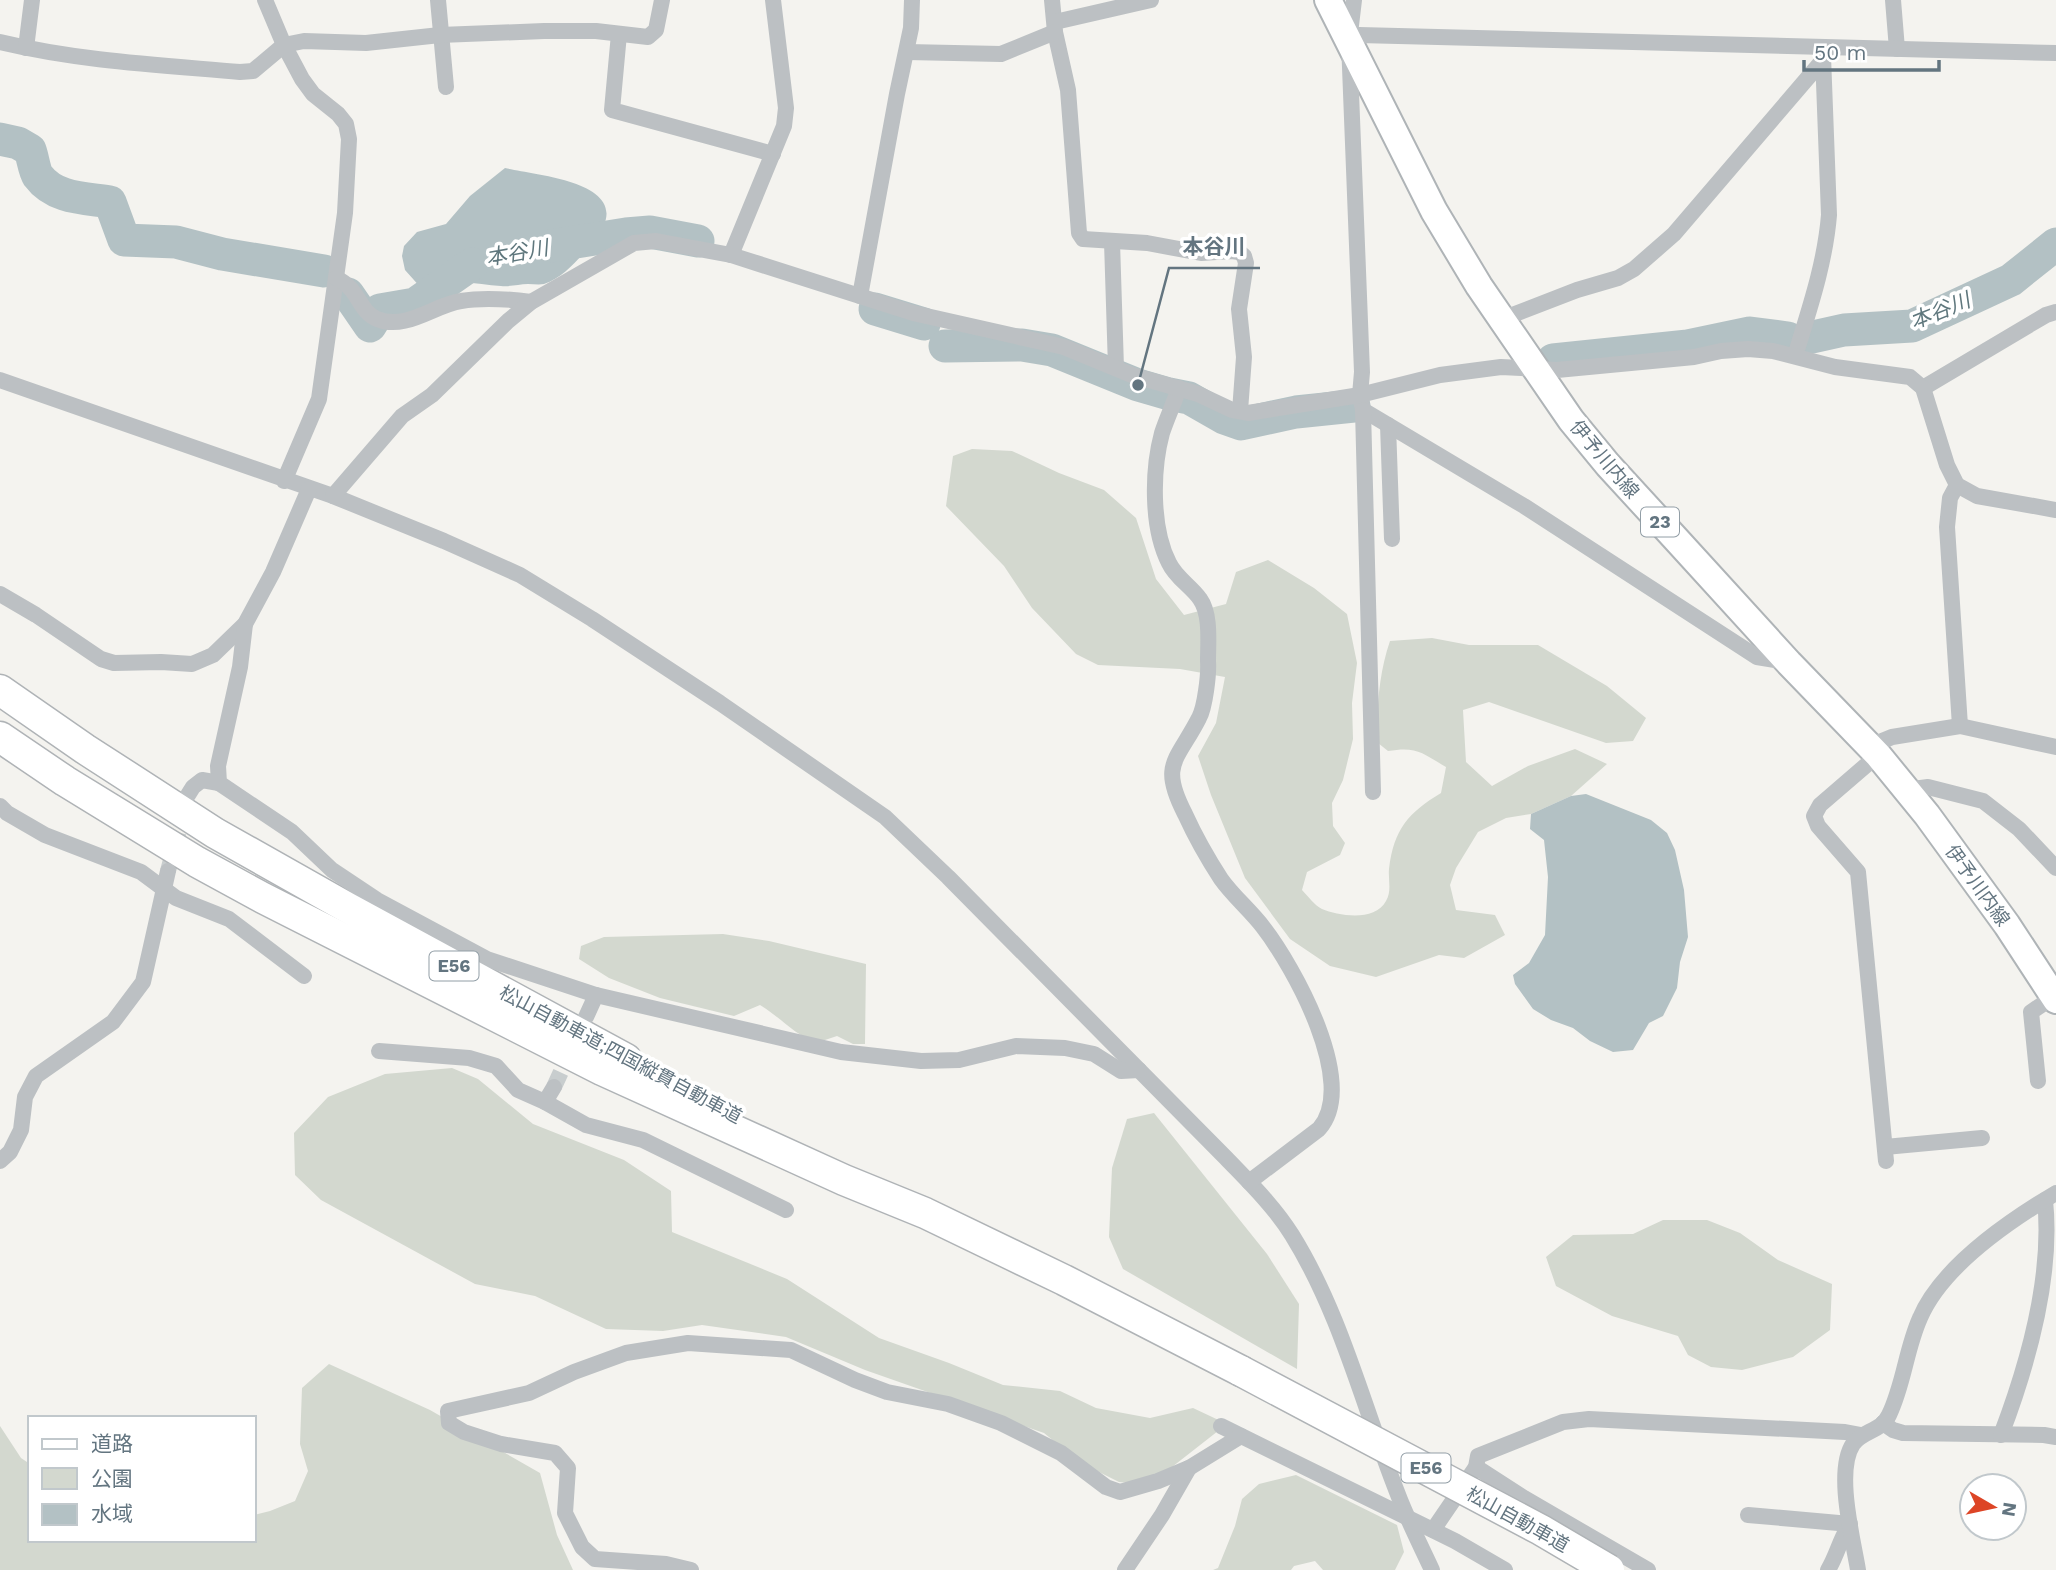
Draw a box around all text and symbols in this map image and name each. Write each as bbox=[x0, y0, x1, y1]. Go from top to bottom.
scale bar bbox=[1804, 28, 1939, 72]
text: 50 m bbox=[1814, 40, 1866, 65]
callout: 本谷川 bbox=[1169, 226, 1260, 268]
water label: 本谷川 bbox=[484, 234, 552, 270]
text: 本谷川 bbox=[1183, 234, 1246, 259]
water label: 本谷川 bbox=[1906, 286, 1976, 334]
street label: 伊予川内線 bbox=[1565, 416, 1644, 503]
road number: 23 bbox=[1641, 508, 1679, 536]
street label: 伊予川内線 bbox=[1940, 840, 2015, 930]
road number: E56 bbox=[430, 951, 478, 981]
street label: 松山自動車道;四国縦貫自動車道 bbox=[495, 981, 746, 1128]
legend bbox=[28, 1416, 256, 1542]
text: 道路 bbox=[91, 1431, 133, 1456]
road number: E56 bbox=[1402, 1454, 1450, 1483]
text: 公園 bbox=[91, 1466, 133, 1491]
north arrow bbox=[1958, 1472, 2028, 1542]
street label: 松山自動車道 bbox=[1462, 1482, 1573, 1557]
text: 水域 bbox=[91, 1501, 133, 1526]
text: N bbox=[1997, 1501, 2022, 1518]

